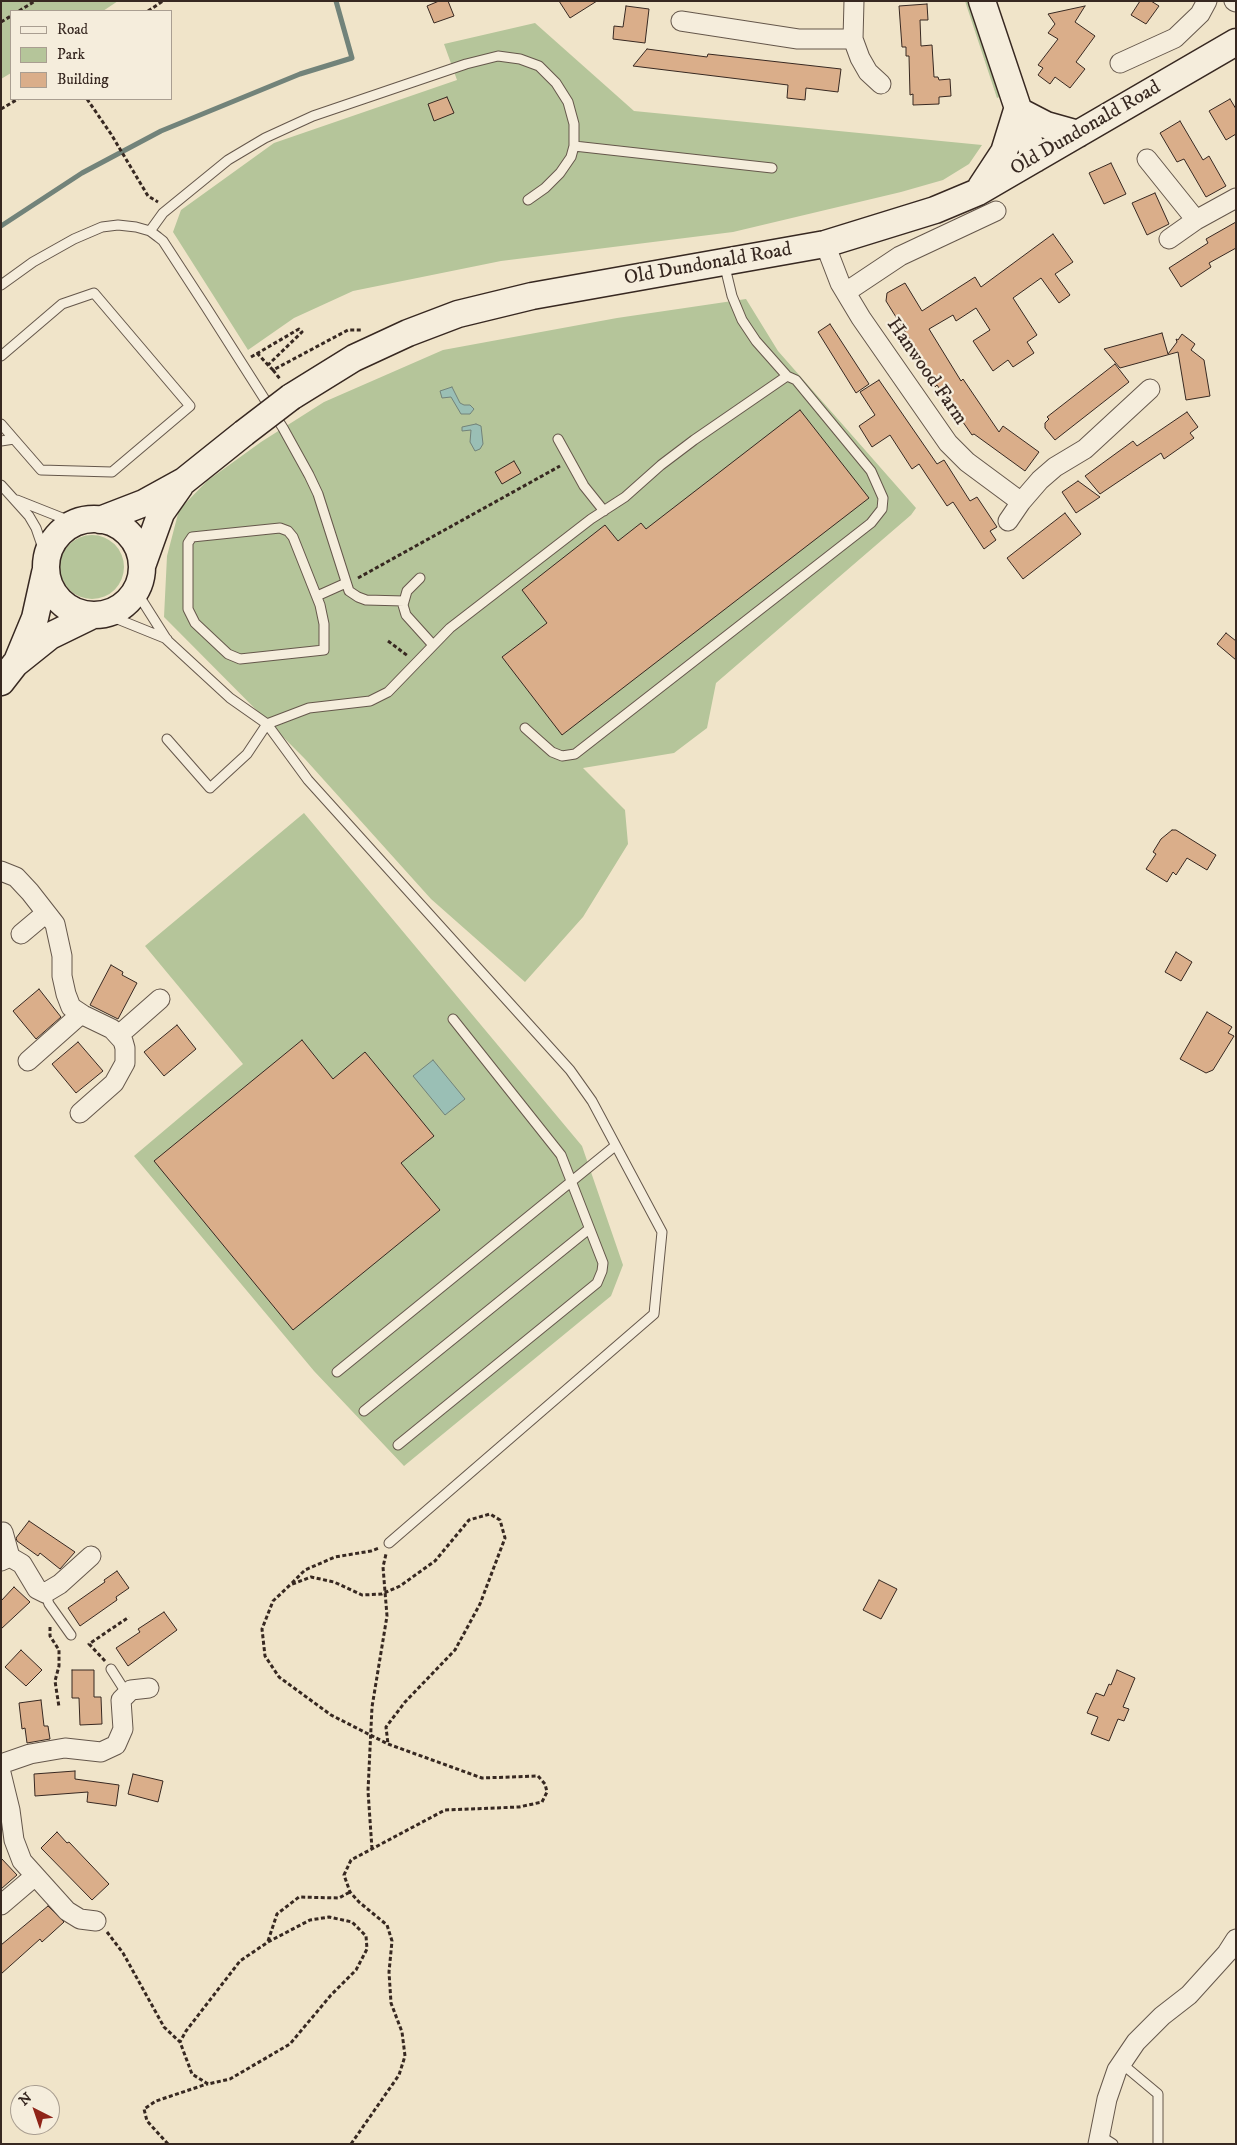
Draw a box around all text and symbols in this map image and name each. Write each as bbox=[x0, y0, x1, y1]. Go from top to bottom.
legend bbox=[10, 10, 172, 100]
text: Road bbox=[57, 20, 88, 39]
text: Park bbox=[57, 45, 85, 64]
text: Building bbox=[57, 70, 109, 89]
street label: Old Dundonald Road bbox=[1007, 76, 1165, 182]
street label: Old Dundonald Road bbox=[622, 238, 794, 292]
street label: Hanwood Farm bbox=[880, 314, 972, 430]
north arrow bbox=[10, 2085, 60, 2135]
text: N bbox=[16, 2089, 36, 2110]

